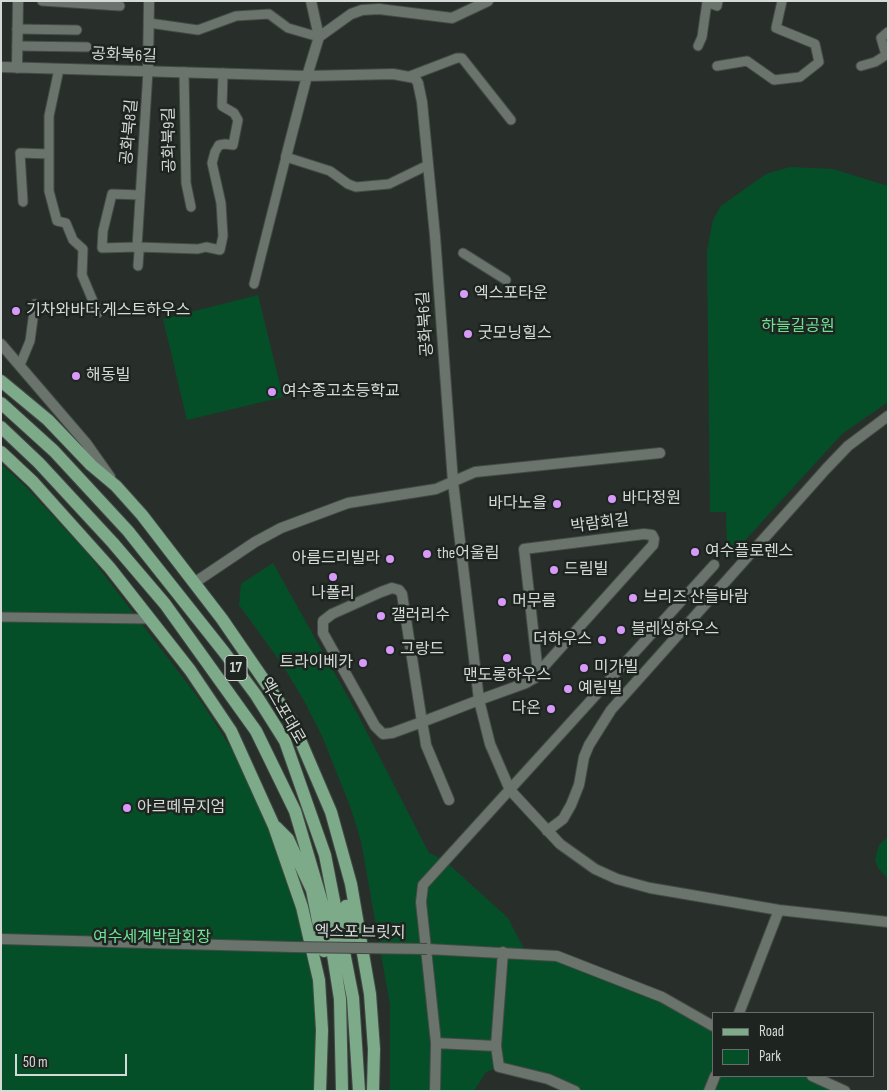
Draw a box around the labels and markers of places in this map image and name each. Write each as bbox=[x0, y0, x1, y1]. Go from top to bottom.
place label: 엑스포타운 bbox=[474, 284, 548, 304]
marker: 엑스포타운 bbox=[458, 288, 470, 300]
place label: 기차와바다 게스트하우스 bbox=[26, 301, 190, 321]
marker: 기차와바다 게스트하우스 bbox=[10, 305, 22, 317]
place label: 굿모닝힐스 bbox=[478, 324, 552, 344]
marker: 굿모닝힐스 bbox=[462, 328, 474, 340]
place label: 해동빌 bbox=[86, 366, 130, 386]
marker: 해동빌 bbox=[70, 370, 82, 382]
place label: 여수종고초등학교 bbox=[282, 382, 400, 402]
marker: 여수종고초등학교 bbox=[266, 386, 278, 398]
place label: 바다정원 bbox=[622, 489, 681, 509]
marker: 바다정원 bbox=[606, 493, 618, 505]
place label: 바다노을 bbox=[488, 494, 547, 514]
marker: 바다노을 bbox=[551, 498, 563, 510]
place label: 여수플로렌스 bbox=[705, 542, 793, 562]
place label: the어울림 bbox=[437, 544, 499, 564]
marker: 여수플로렌스 bbox=[689, 546, 701, 558]
marker: the어울림 bbox=[421, 548, 433, 560]
place label: 아름드리빌라 bbox=[292, 549, 380, 569]
marker: 아름드리빌라 bbox=[384, 553, 396, 565]
place label: 드림빌 bbox=[564, 560, 608, 580]
marker: 드림빌 bbox=[548, 564, 560, 576]
marker: 나폴리 bbox=[327, 571, 339, 583]
place label: 나폴리 bbox=[311, 584, 355, 604]
place label: 브리즈 산들바람 bbox=[643, 588, 749, 608]
place label: 머무름 bbox=[512, 592, 556, 612]
marker: 브리즈 산들바람 bbox=[627, 592, 639, 604]
marker: 머무름 bbox=[496, 596, 508, 608]
place label: 갤러리수 bbox=[391, 606, 450, 626]
marker: 갤러리수 bbox=[375, 610, 387, 622]
place label: 블레싱하우스 bbox=[631, 620, 719, 640]
marker: 블레싱하우스 bbox=[615, 624, 627, 636]
place label: 더하우스 bbox=[533, 630, 592, 650]
marker: 더하우스 bbox=[596, 634, 608, 646]
place label: 그랑드 bbox=[400, 640, 444, 660]
marker: 그랑드 bbox=[384, 644, 396, 656]
marker: 맨도롱하우스 bbox=[501, 652, 513, 664]
place label: 트라이베카 bbox=[279, 653, 353, 673]
marker: 트라이베카 bbox=[357, 657, 369, 669]
place label: 미가빌 bbox=[594, 658, 638, 678]
marker: 미가빌 bbox=[578, 662, 590, 674]
place label: 맨도롱하우스 bbox=[463, 666, 551, 686]
place label: 예림빌 bbox=[578, 679, 622, 699]
marker: 예림빌 bbox=[562, 683, 574, 695]
place label: 다온 bbox=[512, 699, 541, 719]
marker: 다온 bbox=[545, 703, 557, 715]
place label: 아르떼뮤지엄 bbox=[137, 798, 225, 818]
marker: 아르떼뮤지엄 bbox=[121, 802, 133, 814]

